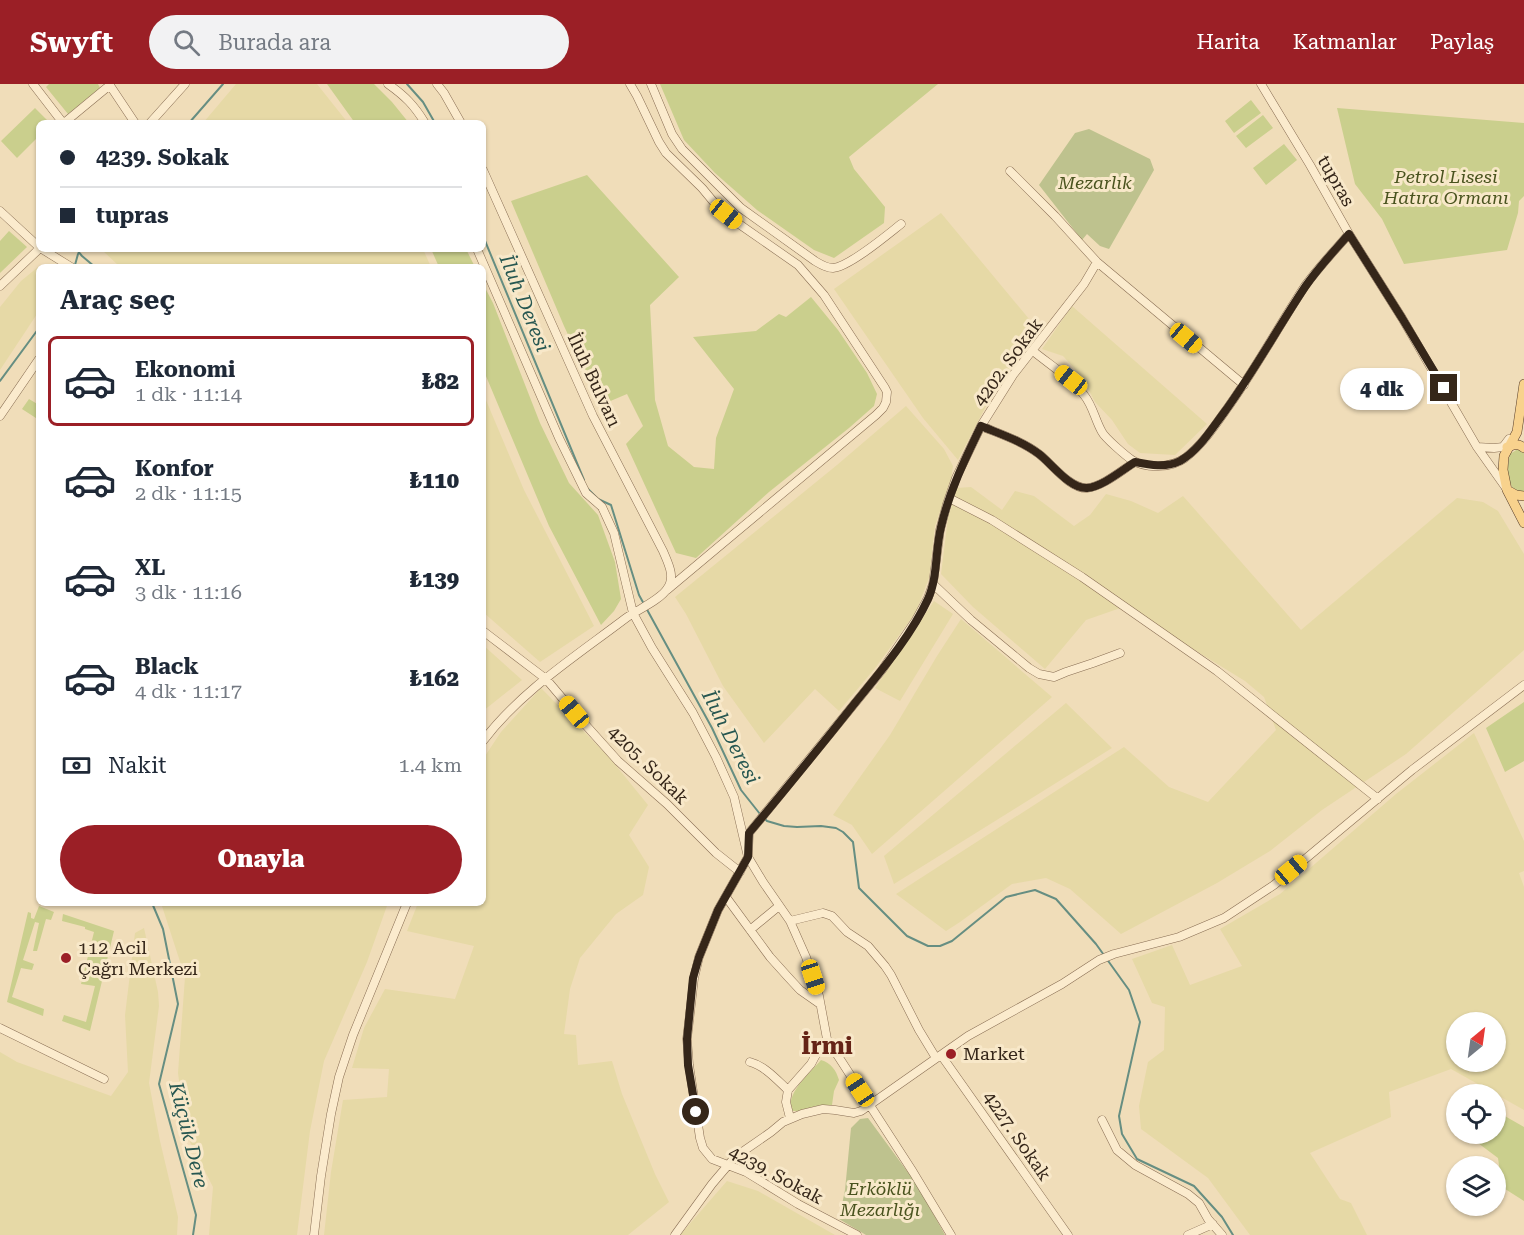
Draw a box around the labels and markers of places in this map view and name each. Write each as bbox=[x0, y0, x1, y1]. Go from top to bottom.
place label: 112 Acil Çağrı Merkezi bbox=[78, 937, 198, 979]
marker: 112 Acil Çağrı Merkezi bbox=[59, 951, 73, 965]
place label: Market bbox=[963, 1043, 1025, 1064]
marker: Market bbox=[944, 1047, 958, 1061]

